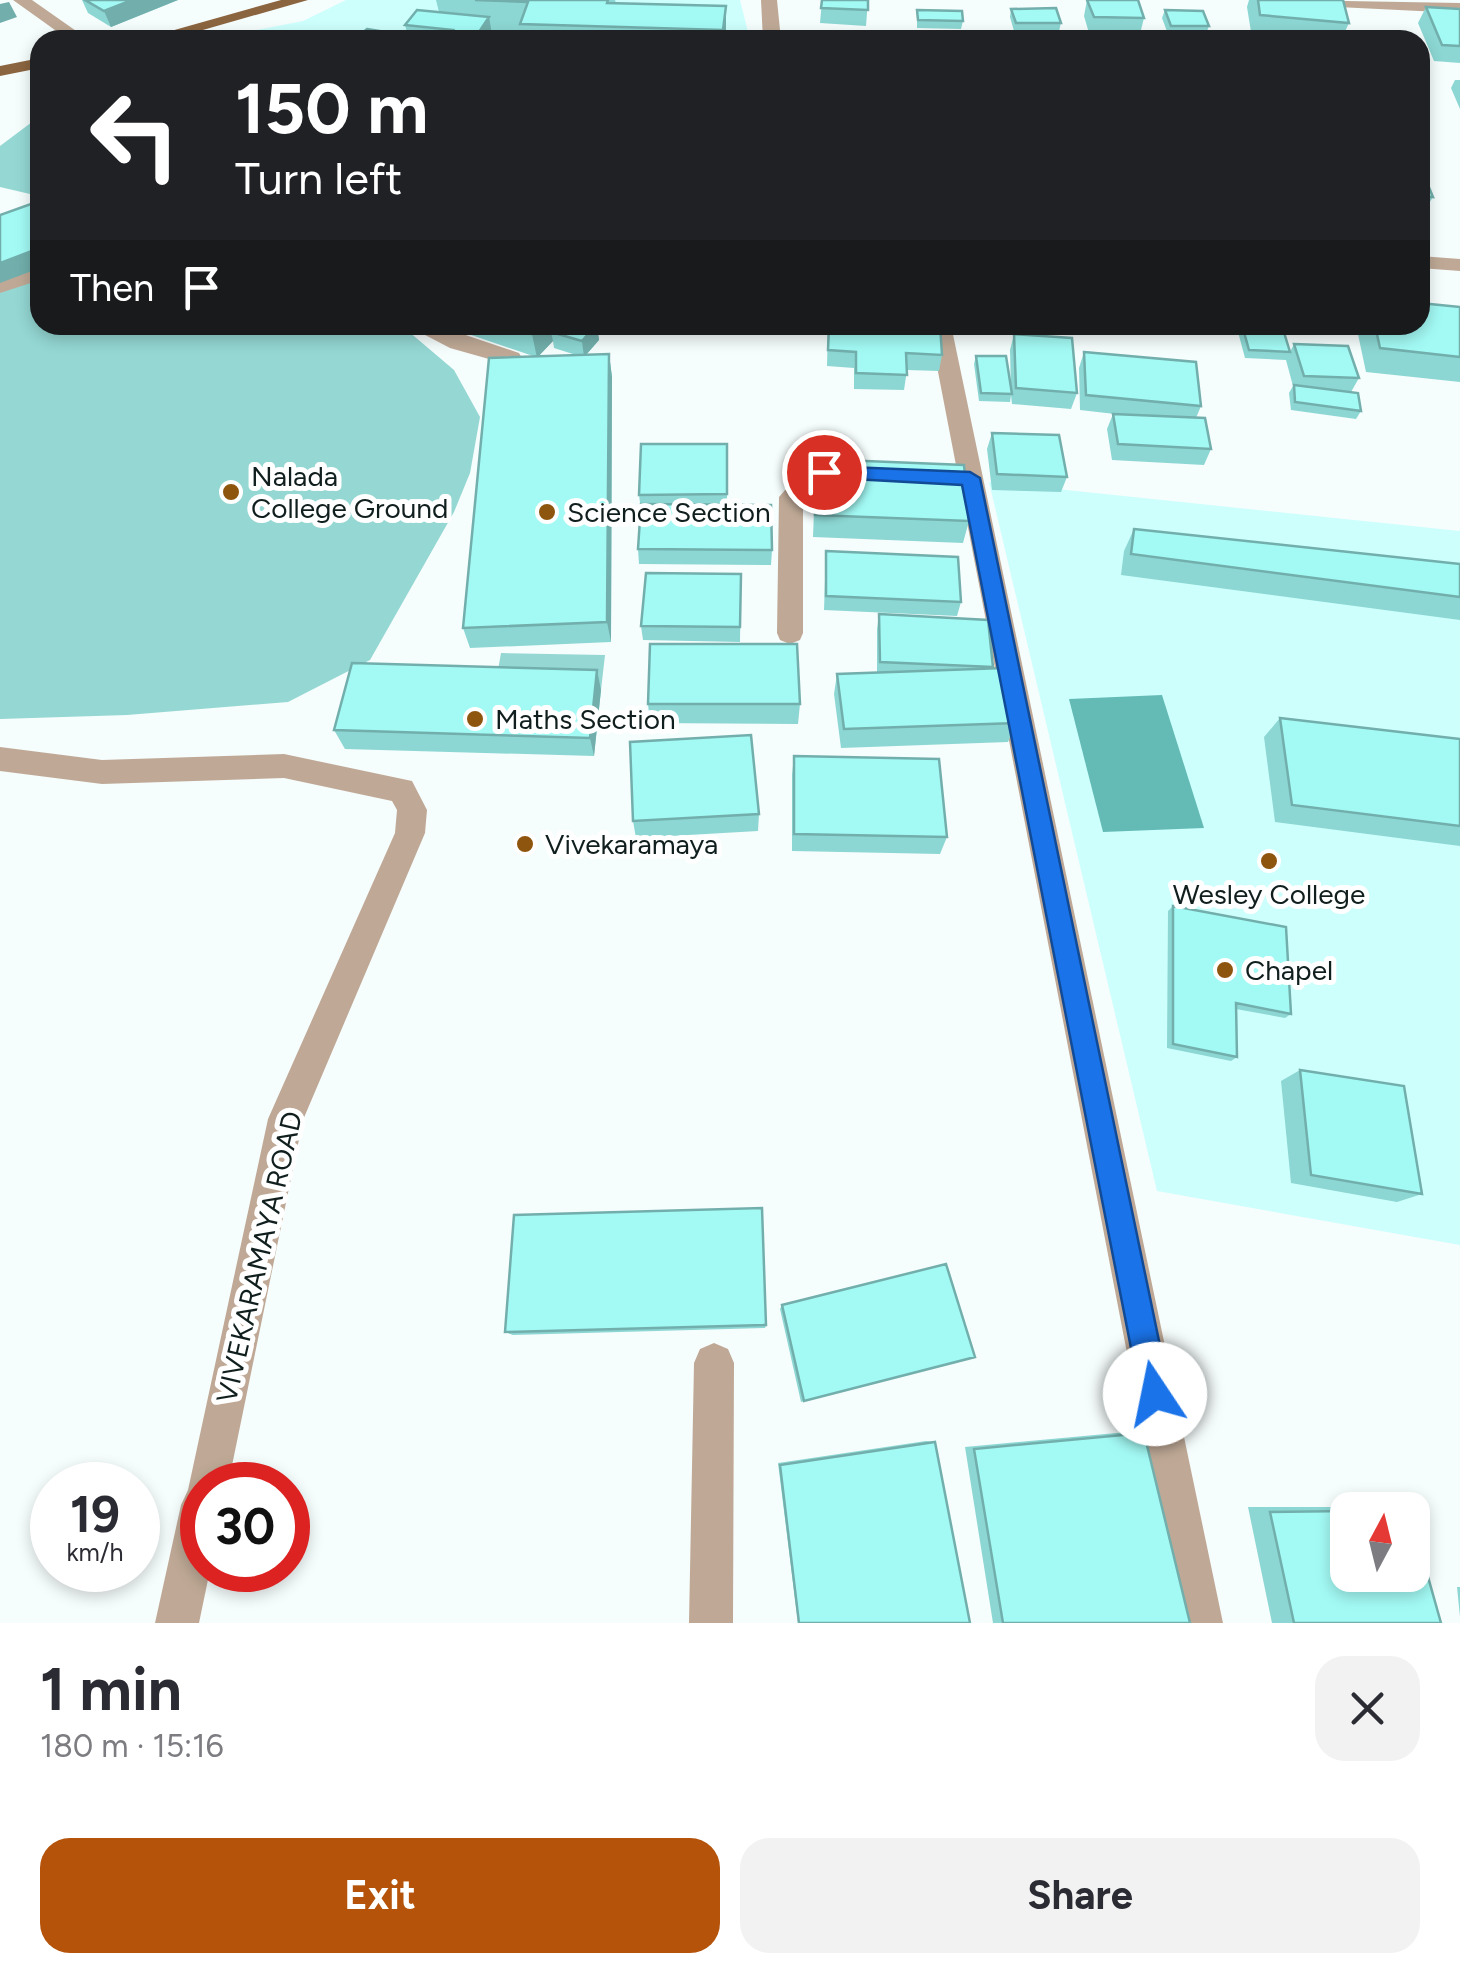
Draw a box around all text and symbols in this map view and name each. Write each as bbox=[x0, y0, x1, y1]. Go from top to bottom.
text: 150 m bbox=[235, 66, 428, 151]
icon: left bbox=[70, 70, 200, 200]
text: Turn left bbox=[235, 151, 402, 205]
icon: arrive bbox=[174, 260, 229, 315]
text: Then bbox=[70, 265, 154, 311]
pin bbox=[782, 430, 867, 515]
icon: arrive bbox=[797, 445, 852, 500]
place label: Nalada College Ground bbox=[251, 459, 448, 525]
marker: Nalada College Ground bbox=[220, 481, 242, 503]
place label: Science Section bbox=[567, 495, 771, 529]
marker: Science Section bbox=[536, 501, 558, 523]
place label: Maths Section bbox=[495, 702, 676, 736]
marker: Maths Section bbox=[464, 708, 486, 730]
place label: Vivekaramaya bbox=[545, 827, 718, 861]
marker: Vivekaramaya bbox=[514, 833, 536, 855]
marker: Wesley College bbox=[1258, 850, 1280, 872]
place label: Wesley College bbox=[1173, 877, 1365, 911]
place label: Chapel bbox=[1245, 953, 1333, 987]
marker: Chapel bbox=[1214, 959, 1236, 981]
street label: VIVEKARAMAYA ROAD bbox=[209, 1108, 309, 1406]
position arrow bbox=[1103, 1342, 1207, 1446]
speed limit sign: 30 bbox=[180, 1462, 310, 1592]
text: 19 bbox=[70, 1484, 120, 1545]
north arrow bbox=[1330, 1492, 1430, 1592]
map controls bbox=[1330, 1492, 1430, 1592]
text: km/h bbox=[66, 1537, 124, 1567]
text: 1 min bbox=[40, 1653, 182, 1725]
button: close bbox=[1315, 1656, 1420, 1761]
text: 180 m · 15:16 bbox=[40, 1727, 224, 1765]
button: Exit bbox=[40, 1838, 720, 1953]
button: Share bbox=[740, 1838, 1420, 1953]

